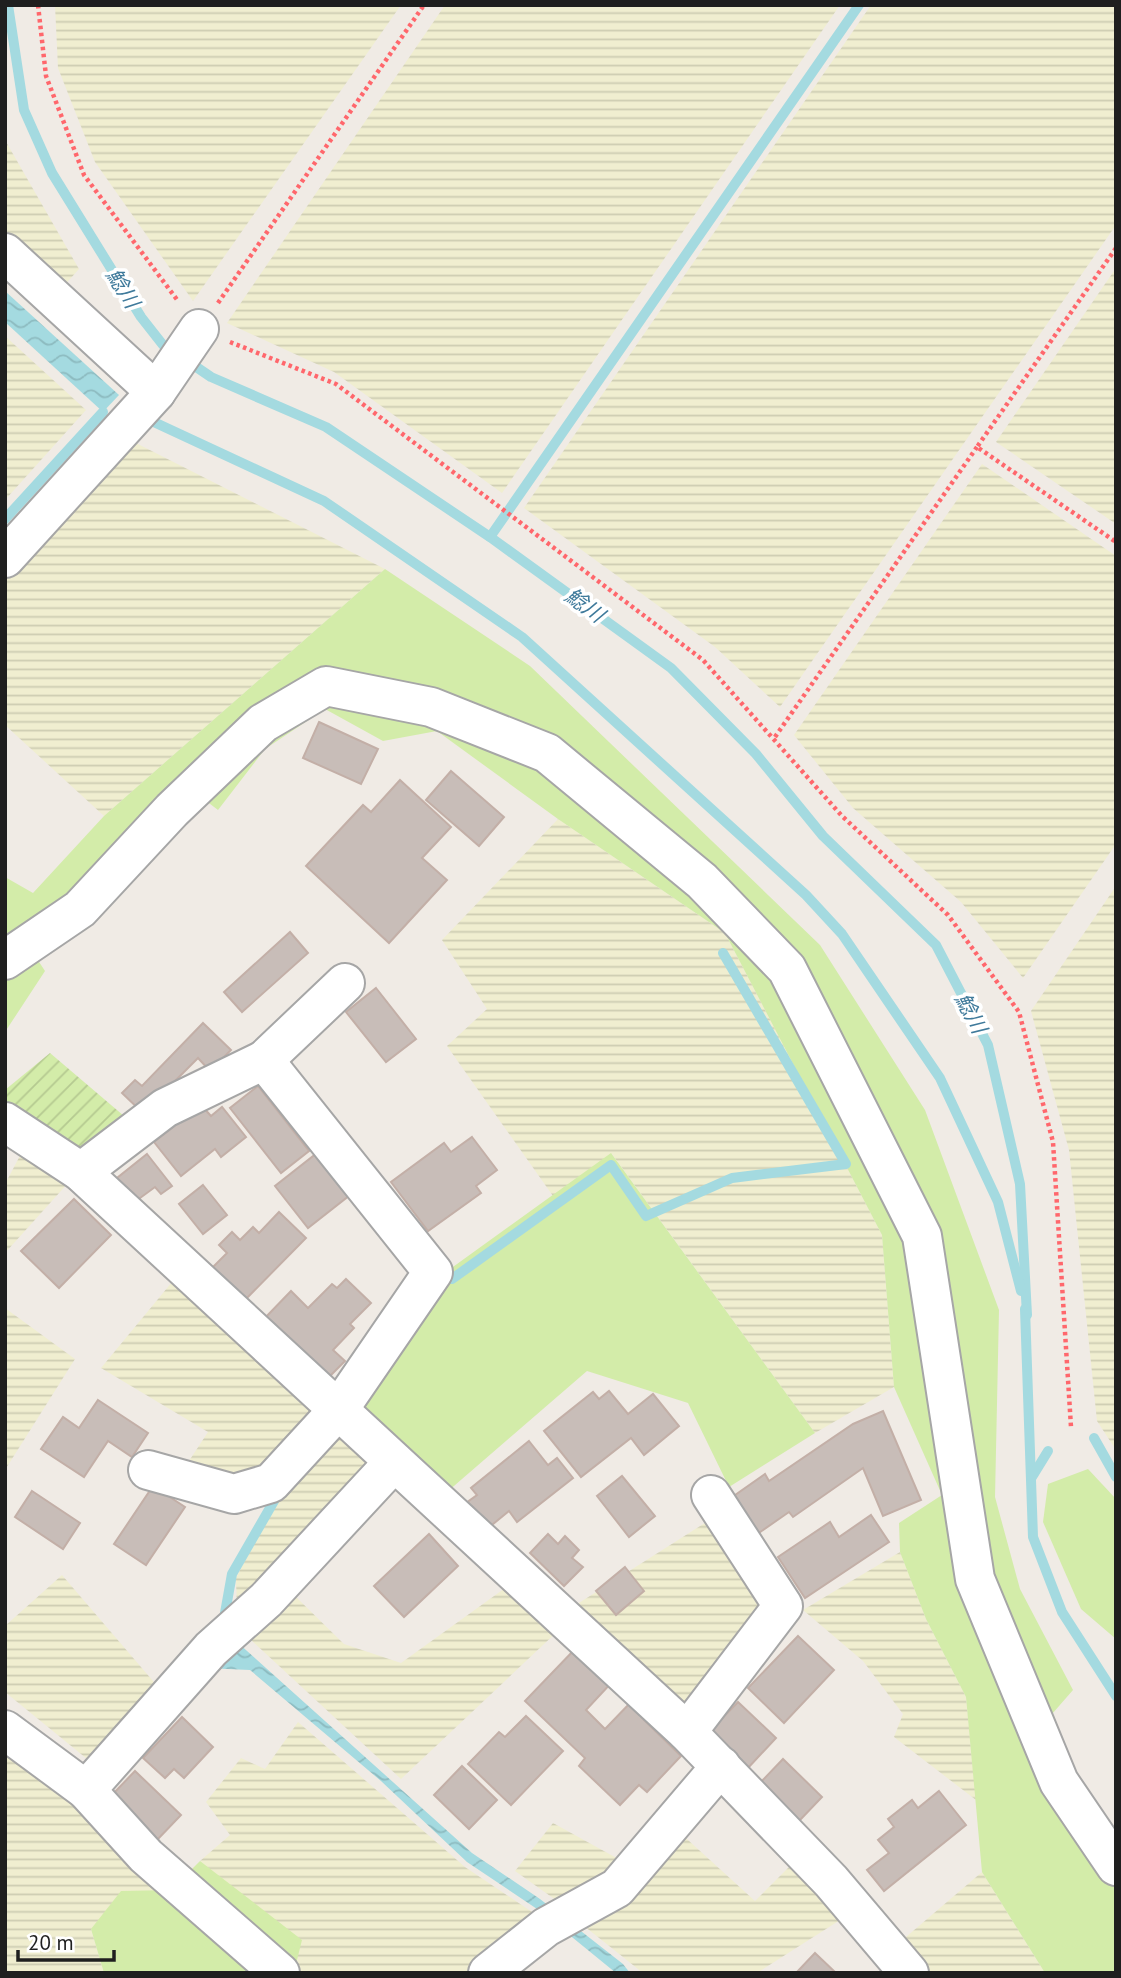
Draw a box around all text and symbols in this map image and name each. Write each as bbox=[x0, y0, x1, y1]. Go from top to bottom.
water label: 鯰川 bbox=[100, 263, 147, 315]
water label: 鯰川 bbox=[560, 582, 612, 629]
water label: 鯰川 bbox=[949, 988, 994, 1040]
scale bar bbox=[18, 1918, 114, 1962]
text: 20 m bbox=[28, 1929, 74, 1956]

